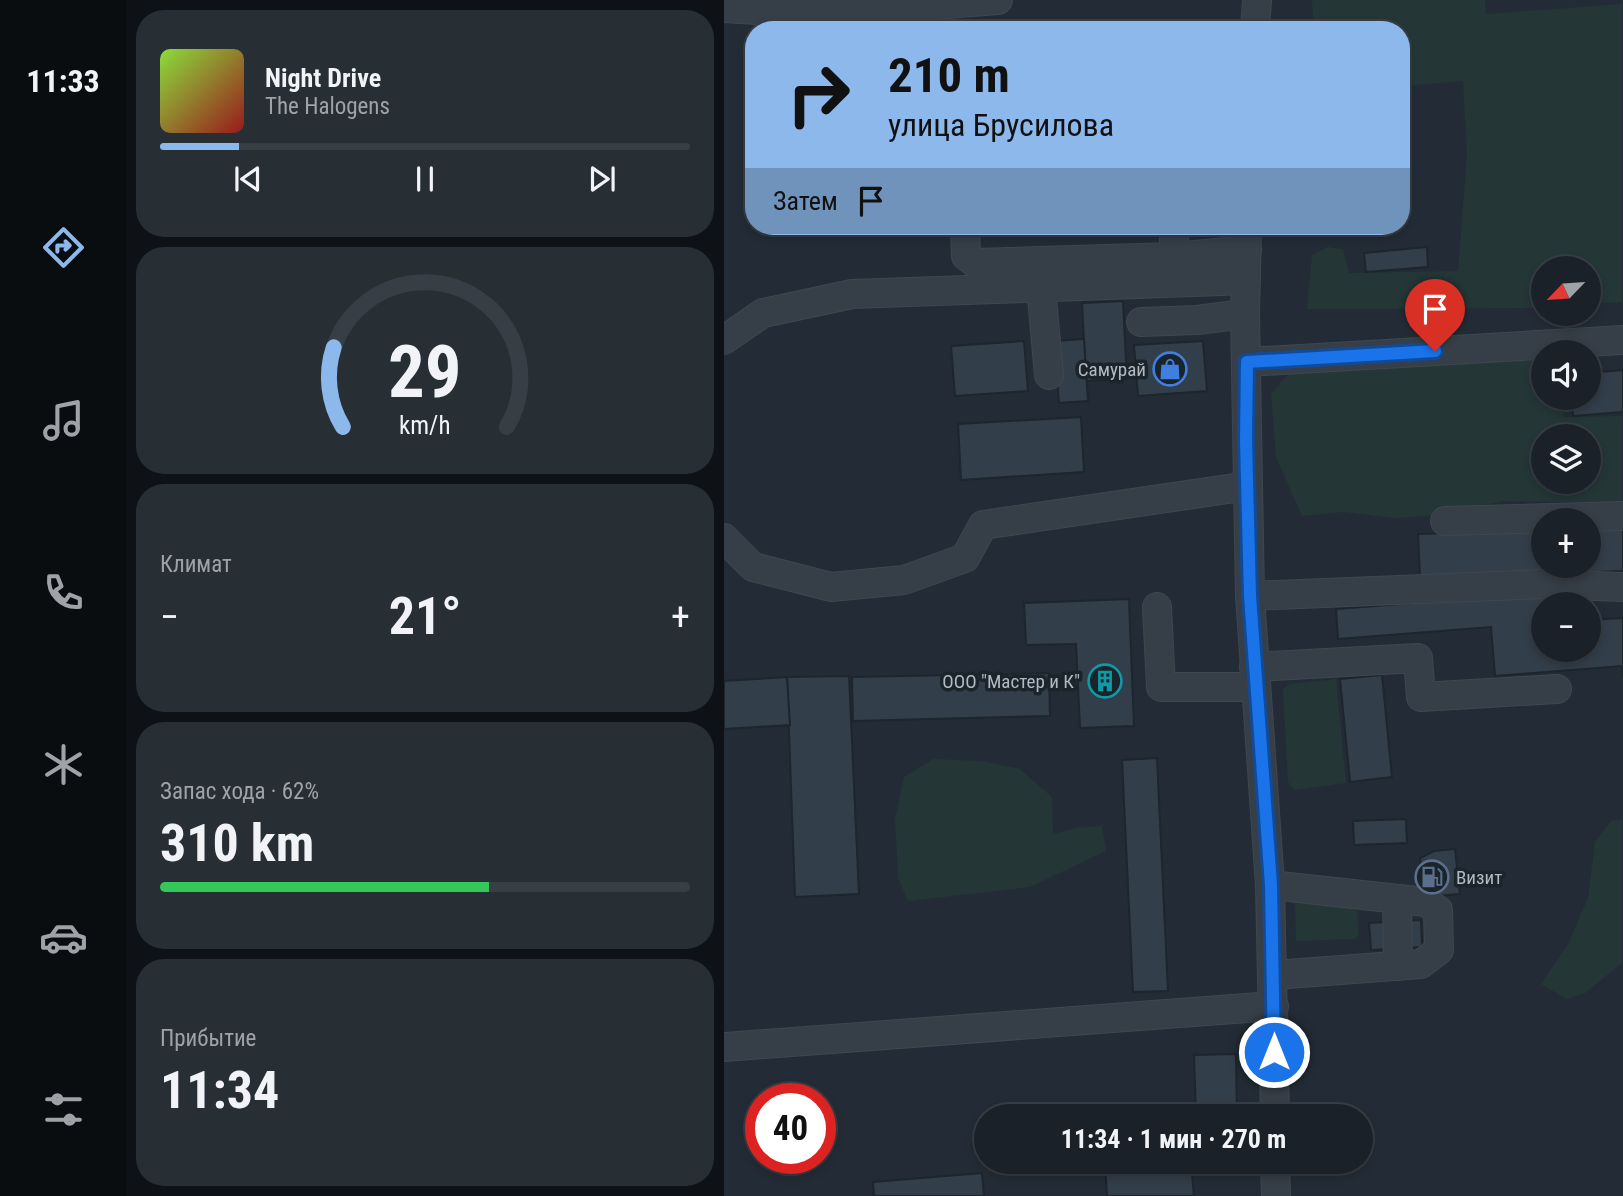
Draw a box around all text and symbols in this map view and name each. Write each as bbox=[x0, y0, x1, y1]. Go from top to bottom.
text: 210 m bbox=[888, 47, 1010, 104]
icon: right bbox=[773, 49, 864, 140]
text: 11:33 bbox=[26, 62, 100, 100]
text: Night Drive bbox=[265, 63, 381, 93]
text: The Halogens bbox=[265, 93, 390, 120]
text: улица Брусилова bbox=[888, 106, 1114, 144]
icon: previous bbox=[229, 160, 267, 198]
icon: pause bbox=[406, 160, 444, 198]
icon: next bbox=[583, 160, 621, 198]
icon: arrive bbox=[852, 182, 890, 220]
text: Затем bbox=[773, 186, 838, 216]
icon: directions bbox=[39, 223, 88, 272]
north arrow bbox=[1531, 256, 1601, 326]
map controls bbox=[1531, 256, 1601, 662]
pin bbox=[1405, 279, 1465, 351]
icon: arrive bbox=[1416, 290, 1454, 328]
text: 29 bbox=[388, 329, 462, 415]
button: sound bbox=[1531, 340, 1601, 410]
shop icon: Самурай bbox=[1151, 350, 1189, 388]
place label: Самурай bbox=[1078, 358, 1146, 381]
icon: music bbox=[39, 396, 88, 445]
text: km/h bbox=[399, 411, 451, 440]
button: layers bbox=[1531, 424, 1601, 494]
button: + bbox=[1531, 508, 1601, 578]
text: Климат bbox=[160, 551, 232, 578]
icon: phone bbox=[39, 568, 88, 617]
text: 21° bbox=[389, 586, 461, 647]
button: − bbox=[1531, 592, 1601, 662]
text: − bbox=[160, 595, 179, 639]
text: + bbox=[671, 595, 690, 639]
building icon: ООО "Мастер и К" bbox=[1086, 662, 1124, 700]
place label: ООО "Мастер и К" bbox=[942, 670, 1080, 693]
icon: climate bbox=[39, 740, 88, 789]
text: Запас хода · 62% bbox=[160, 778, 319, 805]
text: 310 km bbox=[160, 813, 314, 874]
fuel station icon: Визит bbox=[1413, 858, 1451, 896]
place label: Визит bbox=[1456, 866, 1502, 889]
icon: car bbox=[39, 913, 88, 962]
position arrow bbox=[1237, 1015, 1311, 1089]
text: Прибытие bbox=[160, 1025, 256, 1052]
text: 11:34 bbox=[160, 1060, 279, 1121]
speed limit sign: 40 bbox=[745, 1083, 836, 1174]
icon: filters bbox=[39, 1085, 88, 1134]
text: 11:34 · 1 мин · 270 m bbox=[1061, 1124, 1286, 1154]

